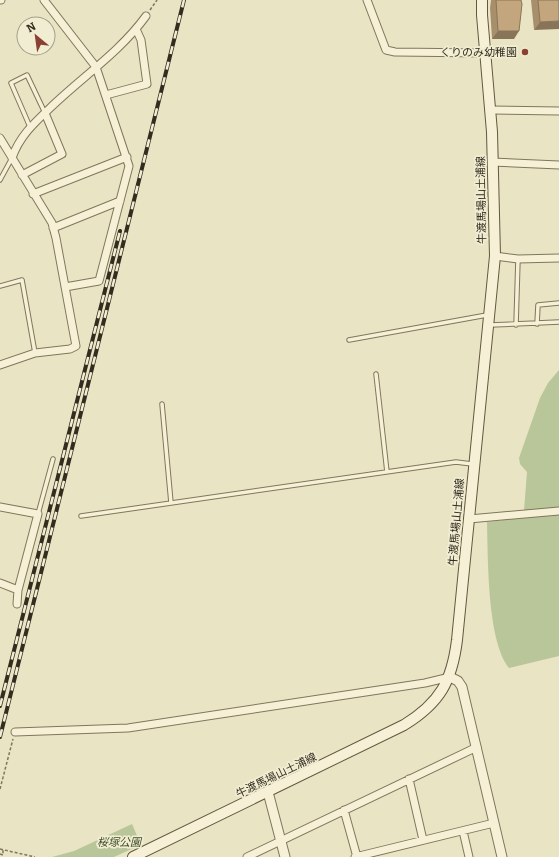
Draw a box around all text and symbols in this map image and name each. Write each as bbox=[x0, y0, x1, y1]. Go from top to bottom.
north arrow bbox=[16, 16, 56, 56]
text: N bbox=[25, 20, 39, 35]
place label: くりのみ幼稚園 bbox=[440, 46, 517, 59]
marker: くりのみ幼稚園 bbox=[520, 47, 530, 57]
street label: 牛渡馬場山土浦線 bbox=[474, 156, 489, 244]
street label: 牛渡馬場山土浦線 bbox=[446, 478, 467, 566]
street label: 牛渡馬場山土浦線 bbox=[234, 750, 319, 801]
park label: 桜塚公園 bbox=[97, 836, 143, 849]

